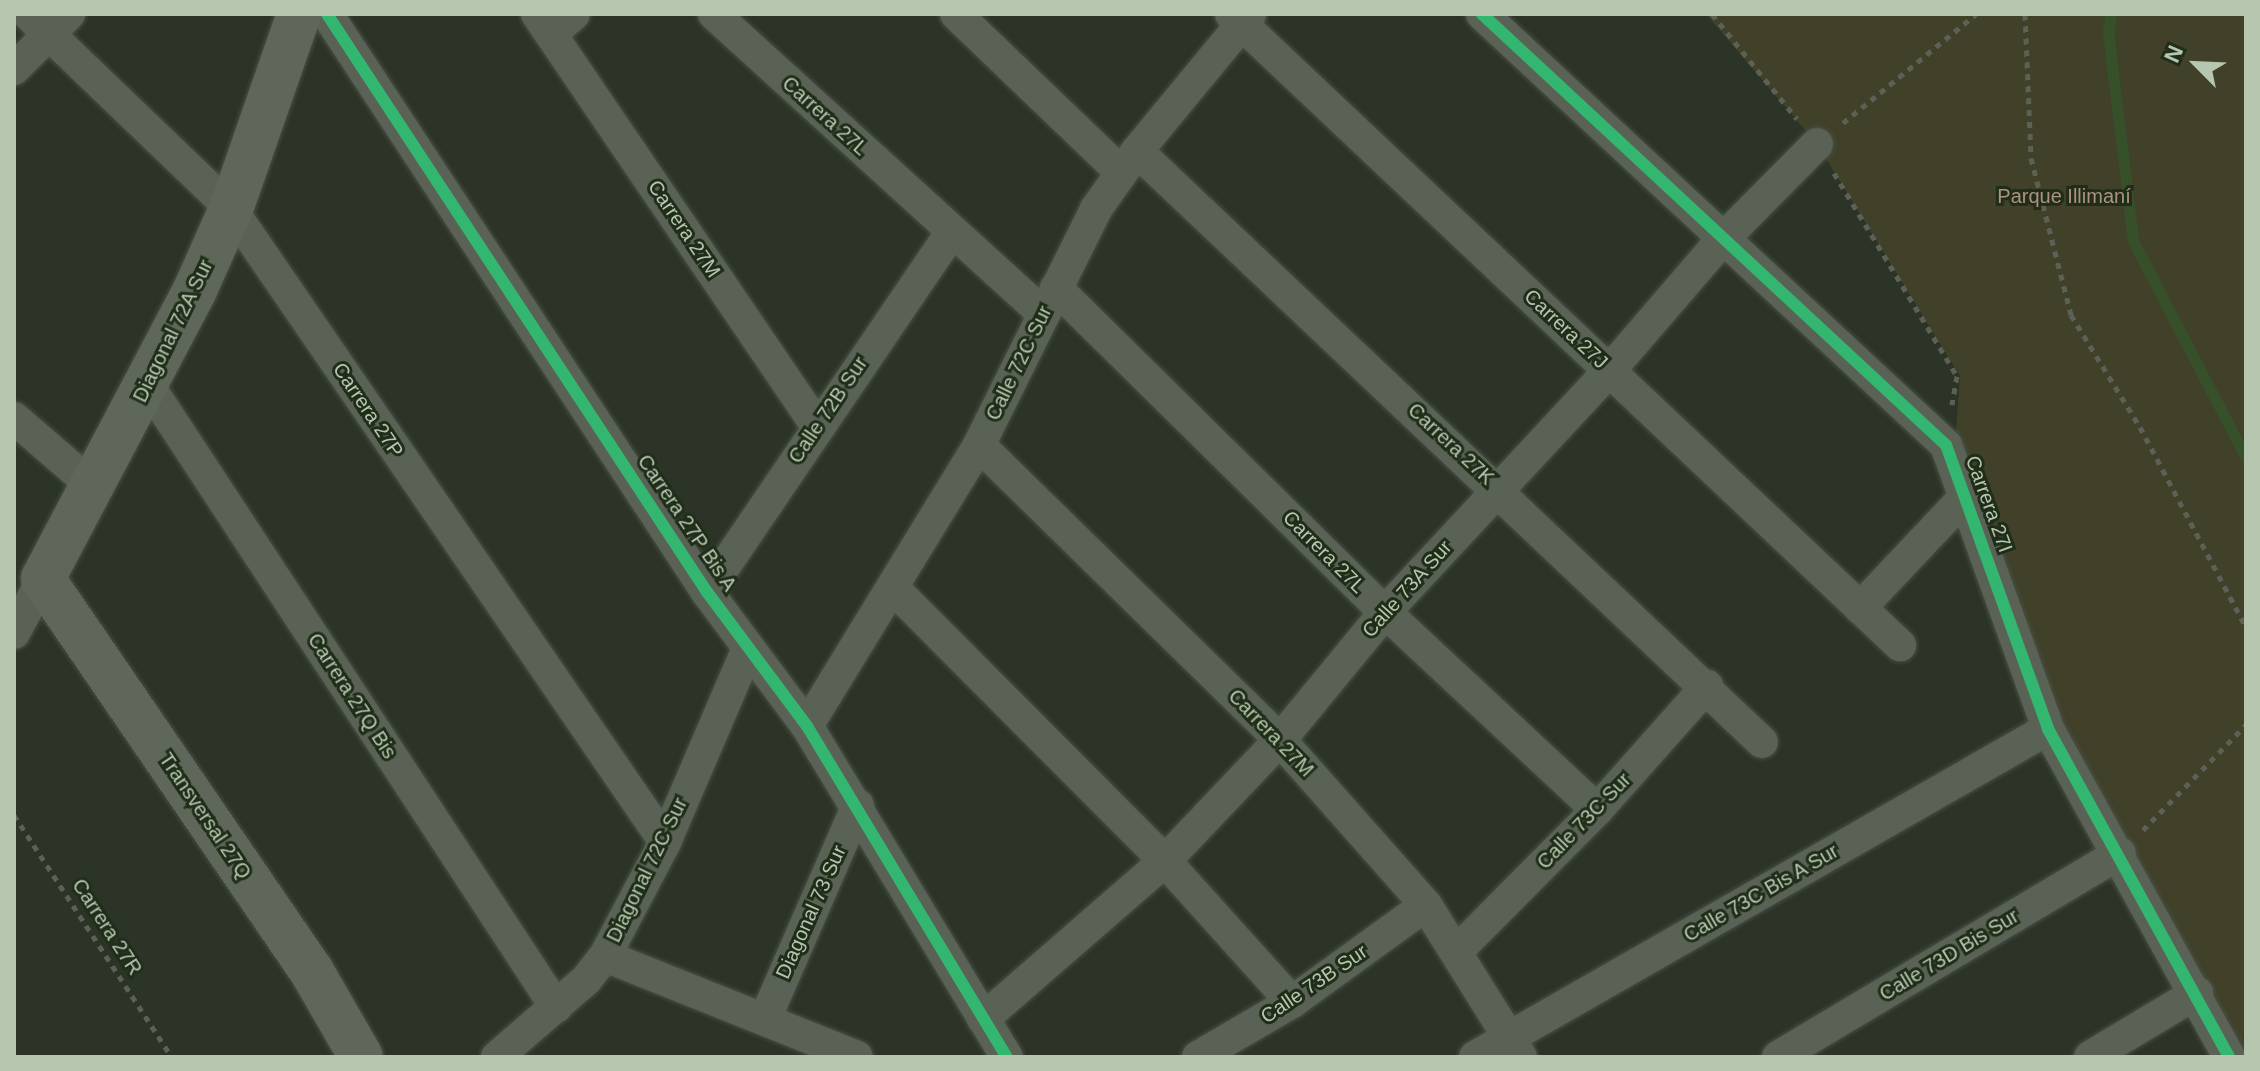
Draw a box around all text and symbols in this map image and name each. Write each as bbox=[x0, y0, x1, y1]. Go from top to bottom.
north arrow bbox=[2156, 24, 2236, 104]
text: N bbox=[2159, 42, 2188, 66]
street label: Carrera 27L bbox=[777, 71, 873, 161]
street label: Carrera 27M bbox=[643, 176, 725, 282]
park label: Parque Illimaní bbox=[1997, 184, 2131, 208]
street label: Diagonal 72A Sur bbox=[128, 255, 218, 407]
street label: Carrera 27J bbox=[1519, 284, 1613, 374]
street label: Calle 72C Sur bbox=[981, 302, 1057, 424]
street label: Calle 72B Sur bbox=[784, 352, 872, 468]
street label: Carrera 27P bbox=[328, 358, 408, 462]
street label: Carrera 27K bbox=[1403, 398, 1499, 490]
street label: Carrera 27P Bis A bbox=[632, 449, 742, 597]
street label: Carrera 27I bbox=[1960, 452, 2018, 556]
street label: Carrera 27L bbox=[1278, 506, 1370, 598]
street label: Calle 73A Sur bbox=[1357, 535, 1457, 643]
street label: Carrera 27Q Bis bbox=[303, 629, 401, 763]
street label: Carrera 27M bbox=[1223, 684, 1319, 782]
street label: Transversal 27Q bbox=[154, 748, 256, 884]
street label: Calle 73C Sur bbox=[1532, 768, 1636, 874]
street label: Diagonal 72C Sur bbox=[602, 794, 692, 946]
street label: Calle 73C Bis A Sur bbox=[1678, 838, 1844, 948]
street label: Diagonal 73 Sur bbox=[771, 842, 851, 982]
street label: Carrera 27R bbox=[67, 874, 147, 980]
street label: Calle 73D Bis Sur bbox=[1875, 904, 2023, 1006]
street label: Calle 73B Sur bbox=[1256, 940, 1372, 1028]

